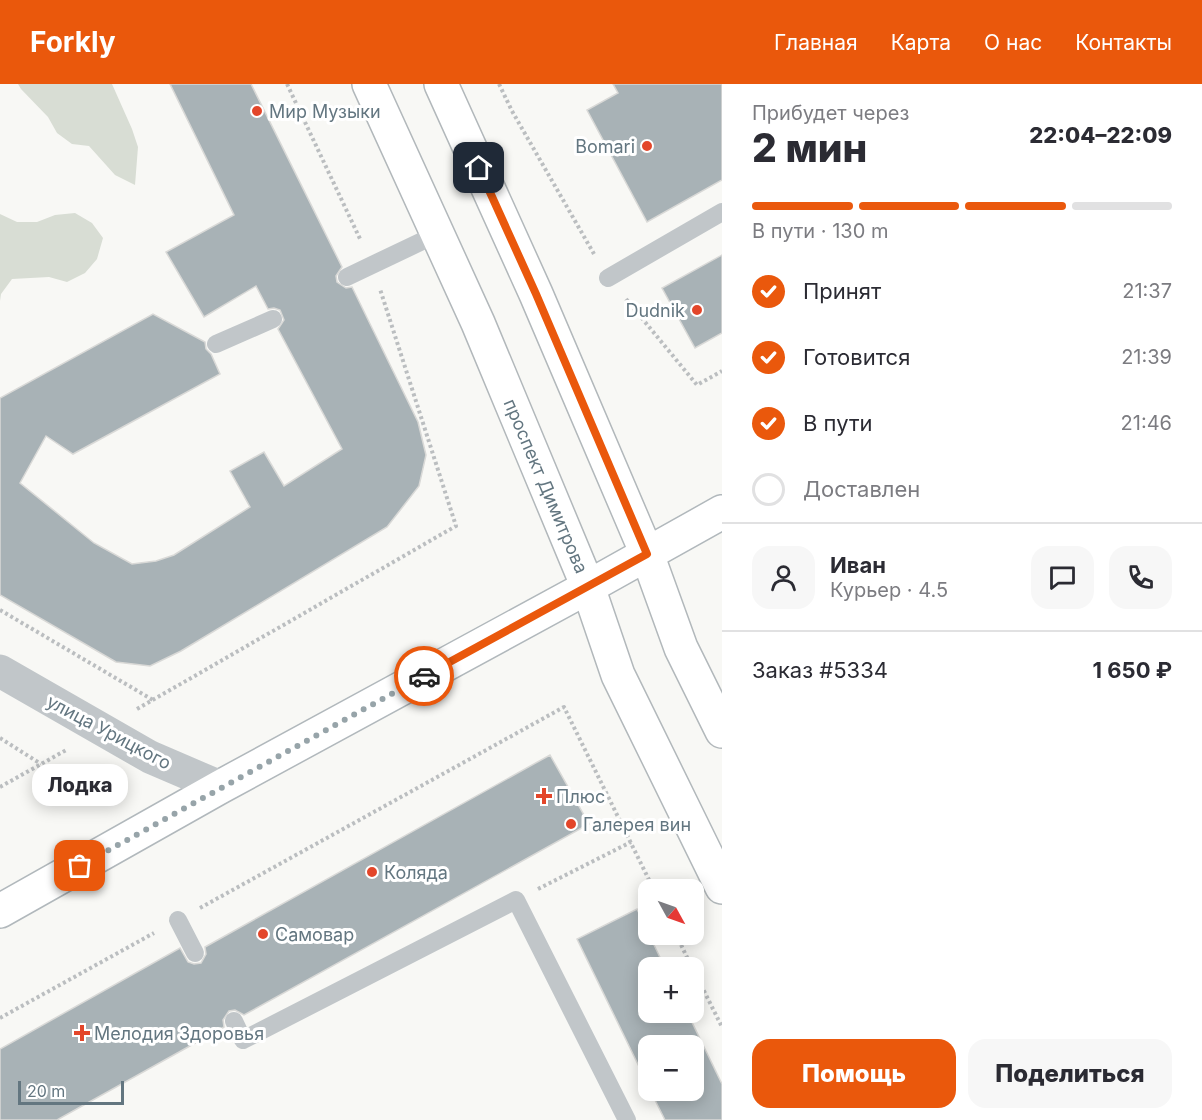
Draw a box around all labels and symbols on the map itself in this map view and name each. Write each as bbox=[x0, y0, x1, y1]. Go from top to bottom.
place label: Мир Музыки bbox=[269, 101, 381, 122]
marker: Мир Музыки bbox=[250, 104, 264, 118]
place label: Bomari bbox=[575, 136, 635, 157]
marker: Bomari bbox=[640, 139, 654, 153]
pin bbox=[453, 142, 504, 193]
place label: Dudnik bbox=[625, 300, 685, 321]
marker: Dudnik bbox=[690, 303, 704, 317]
street label: проспект Димитрова bbox=[500, 396, 592, 576]
courier bbox=[394, 646, 454, 706]
street label: улица Урицкого bbox=[43, 690, 175, 774]
callout: Лодка bbox=[32, 764, 128, 806]
place label: Плюс bbox=[556, 786, 605, 807]
marker: Плюс bbox=[537, 789, 551, 803]
place label: Галерея вин bbox=[583, 814, 691, 835]
marker: Галерея вин bbox=[564, 817, 578, 831]
pin bbox=[54, 840, 105, 891]
place label: Коляда bbox=[384, 862, 448, 883]
marker: Коляда bbox=[365, 865, 379, 879]
north arrow bbox=[638, 879, 704, 945]
place label: Самовар bbox=[275, 924, 354, 945]
marker: Самовар bbox=[256, 927, 270, 941]
place label: Мелодия Здоровья bbox=[94, 1023, 264, 1044]
marker: Мелодия Здоровья bbox=[75, 1026, 89, 1040]
scale bar bbox=[18, 1078, 124, 1106]

